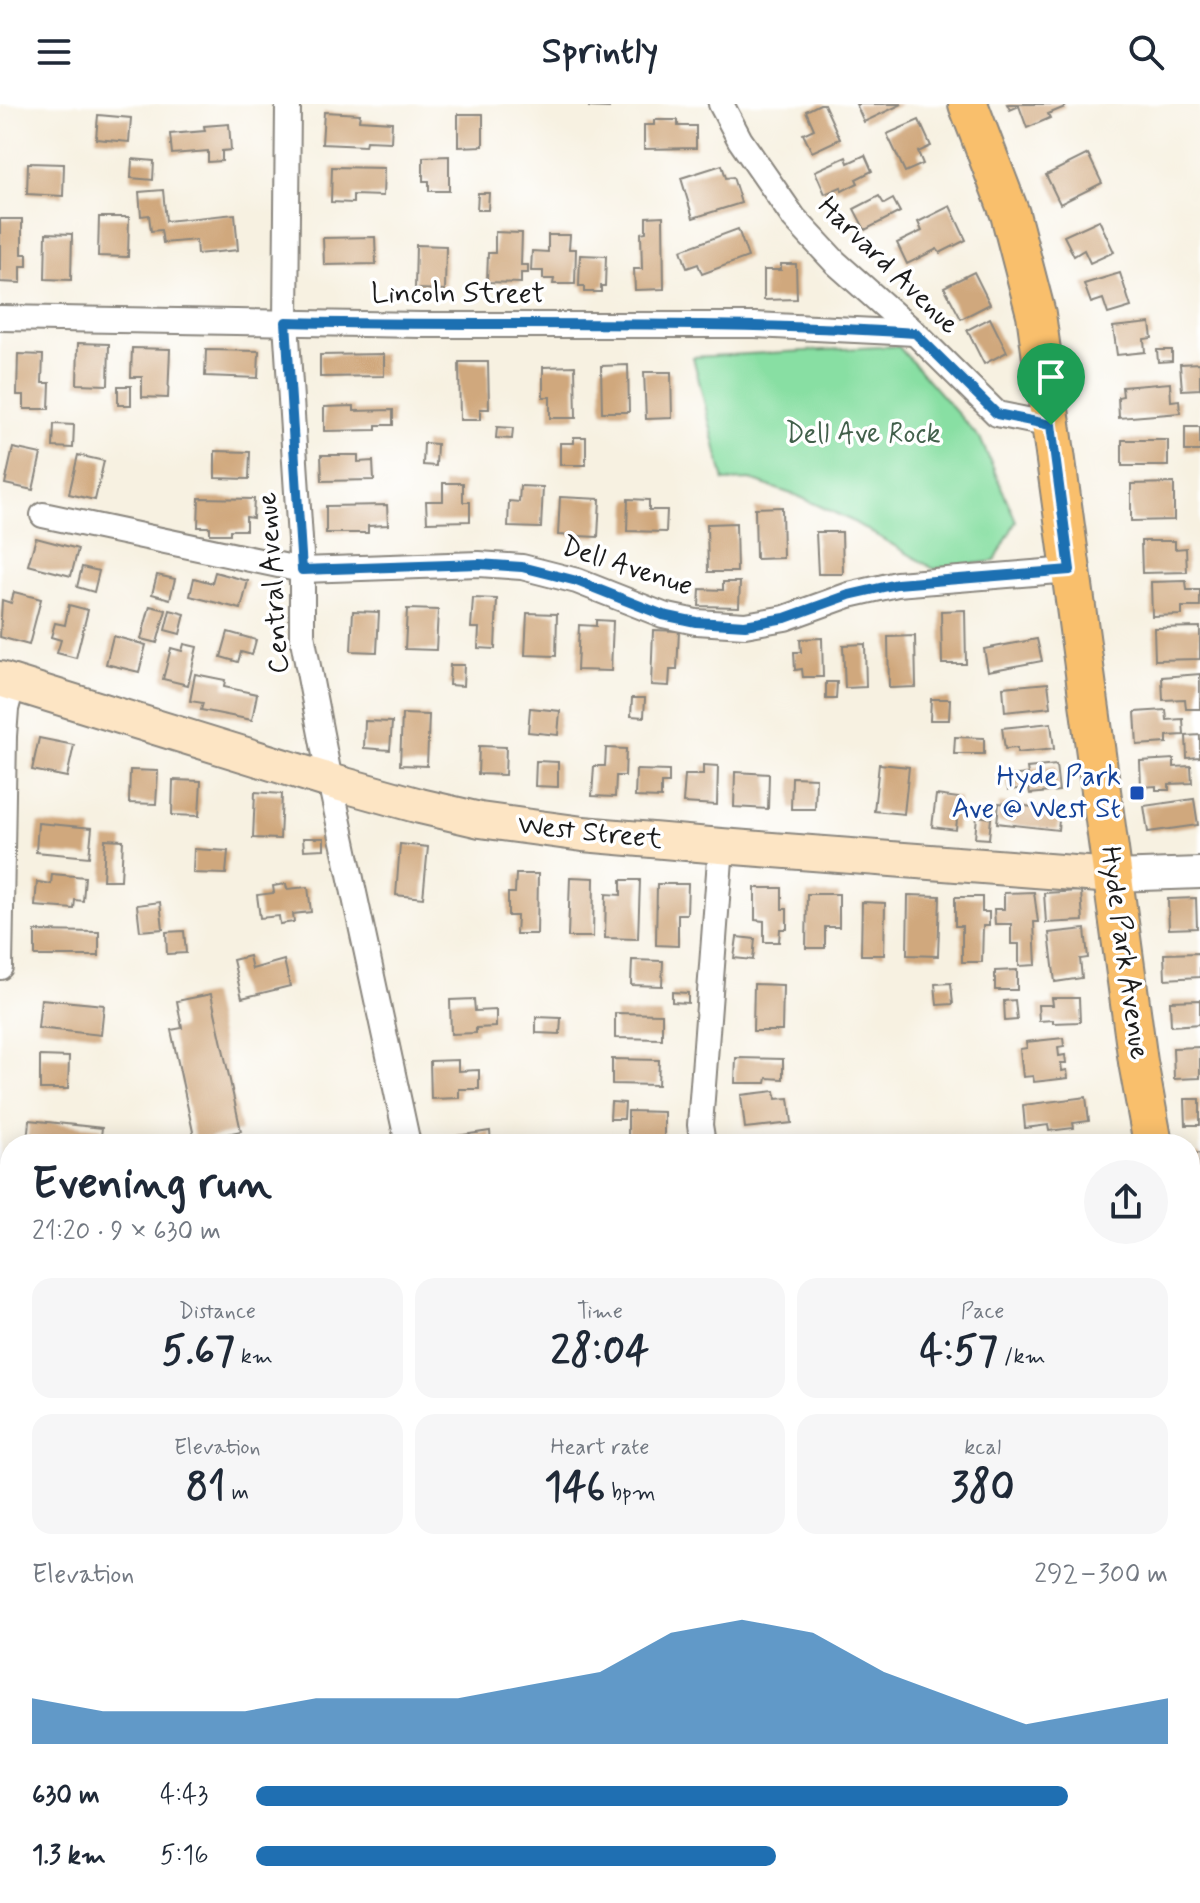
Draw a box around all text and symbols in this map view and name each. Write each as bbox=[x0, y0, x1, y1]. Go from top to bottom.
text: Sprintly bbox=[542, 29, 658, 76]
icon: menu bbox=[32, 30, 76, 74]
icon: search bbox=[1124, 30, 1168, 74]
street label: Harvard Avenue bbox=[809, 189, 967, 343]
street label: Lincoln Street bbox=[371, 276, 545, 313]
pin bbox=[1017, 343, 1085, 425]
icon: arrive bbox=[1029, 355, 1073, 399]
park label: Dell Ave Rock bbox=[785, 416, 941, 453]
street label: Central Avenue bbox=[249, 491, 299, 675]
street label: Dell Avenue bbox=[557, 528, 697, 606]
place label: Hyde Park Ave @ West St bbox=[952, 759, 1121, 828]
marker: Hyde Park Ave @ West St bbox=[1128, 784, 1146, 802]
street label: West Street bbox=[516, 807, 665, 859]
street label: Hyde Park Avenue bbox=[1091, 844, 1157, 1062]
text: Evening run bbox=[32, 1156, 272, 1214]
button: share bbox=[1084, 1160, 1168, 1244]
text: 21:20 · 9 × 630 m bbox=[32, 1215, 221, 1249]
text: Distance bbox=[179, 1298, 256, 1326]
text: Time bbox=[577, 1298, 623, 1326]
text: Pace bbox=[961, 1298, 1005, 1326]
text: 5.67 bbox=[162, 1326, 235, 1378]
text: 28:04 bbox=[551, 1326, 649, 1378]
text: 4:57 bbox=[920, 1326, 998, 1378]
text: km bbox=[235, 1343, 273, 1371]
text: /km bbox=[998, 1343, 1046, 1371]
text: Elevation bbox=[174, 1434, 261, 1462]
text: Heart rate bbox=[551, 1434, 649, 1462]
text: kcal bbox=[964, 1434, 1001, 1462]
text: 81 bbox=[186, 1462, 225, 1514]
text: 146 bbox=[544, 1462, 605, 1514]
text: 380 bbox=[951, 1462, 1015, 1514]
text: m bbox=[225, 1479, 249, 1507]
text: bpm bbox=[605, 1479, 656, 1507]
text: Elevation bbox=[32, 1558, 134, 1592]
text: 292–300 m bbox=[1034, 1558, 1168, 1592]
text: 630 m bbox=[32, 1779, 100, 1813]
text: 4:43 bbox=[160, 1779, 208, 1813]
text: 1.3 km bbox=[32, 1839, 106, 1873]
text: 5:16 bbox=[160, 1839, 209, 1873]

